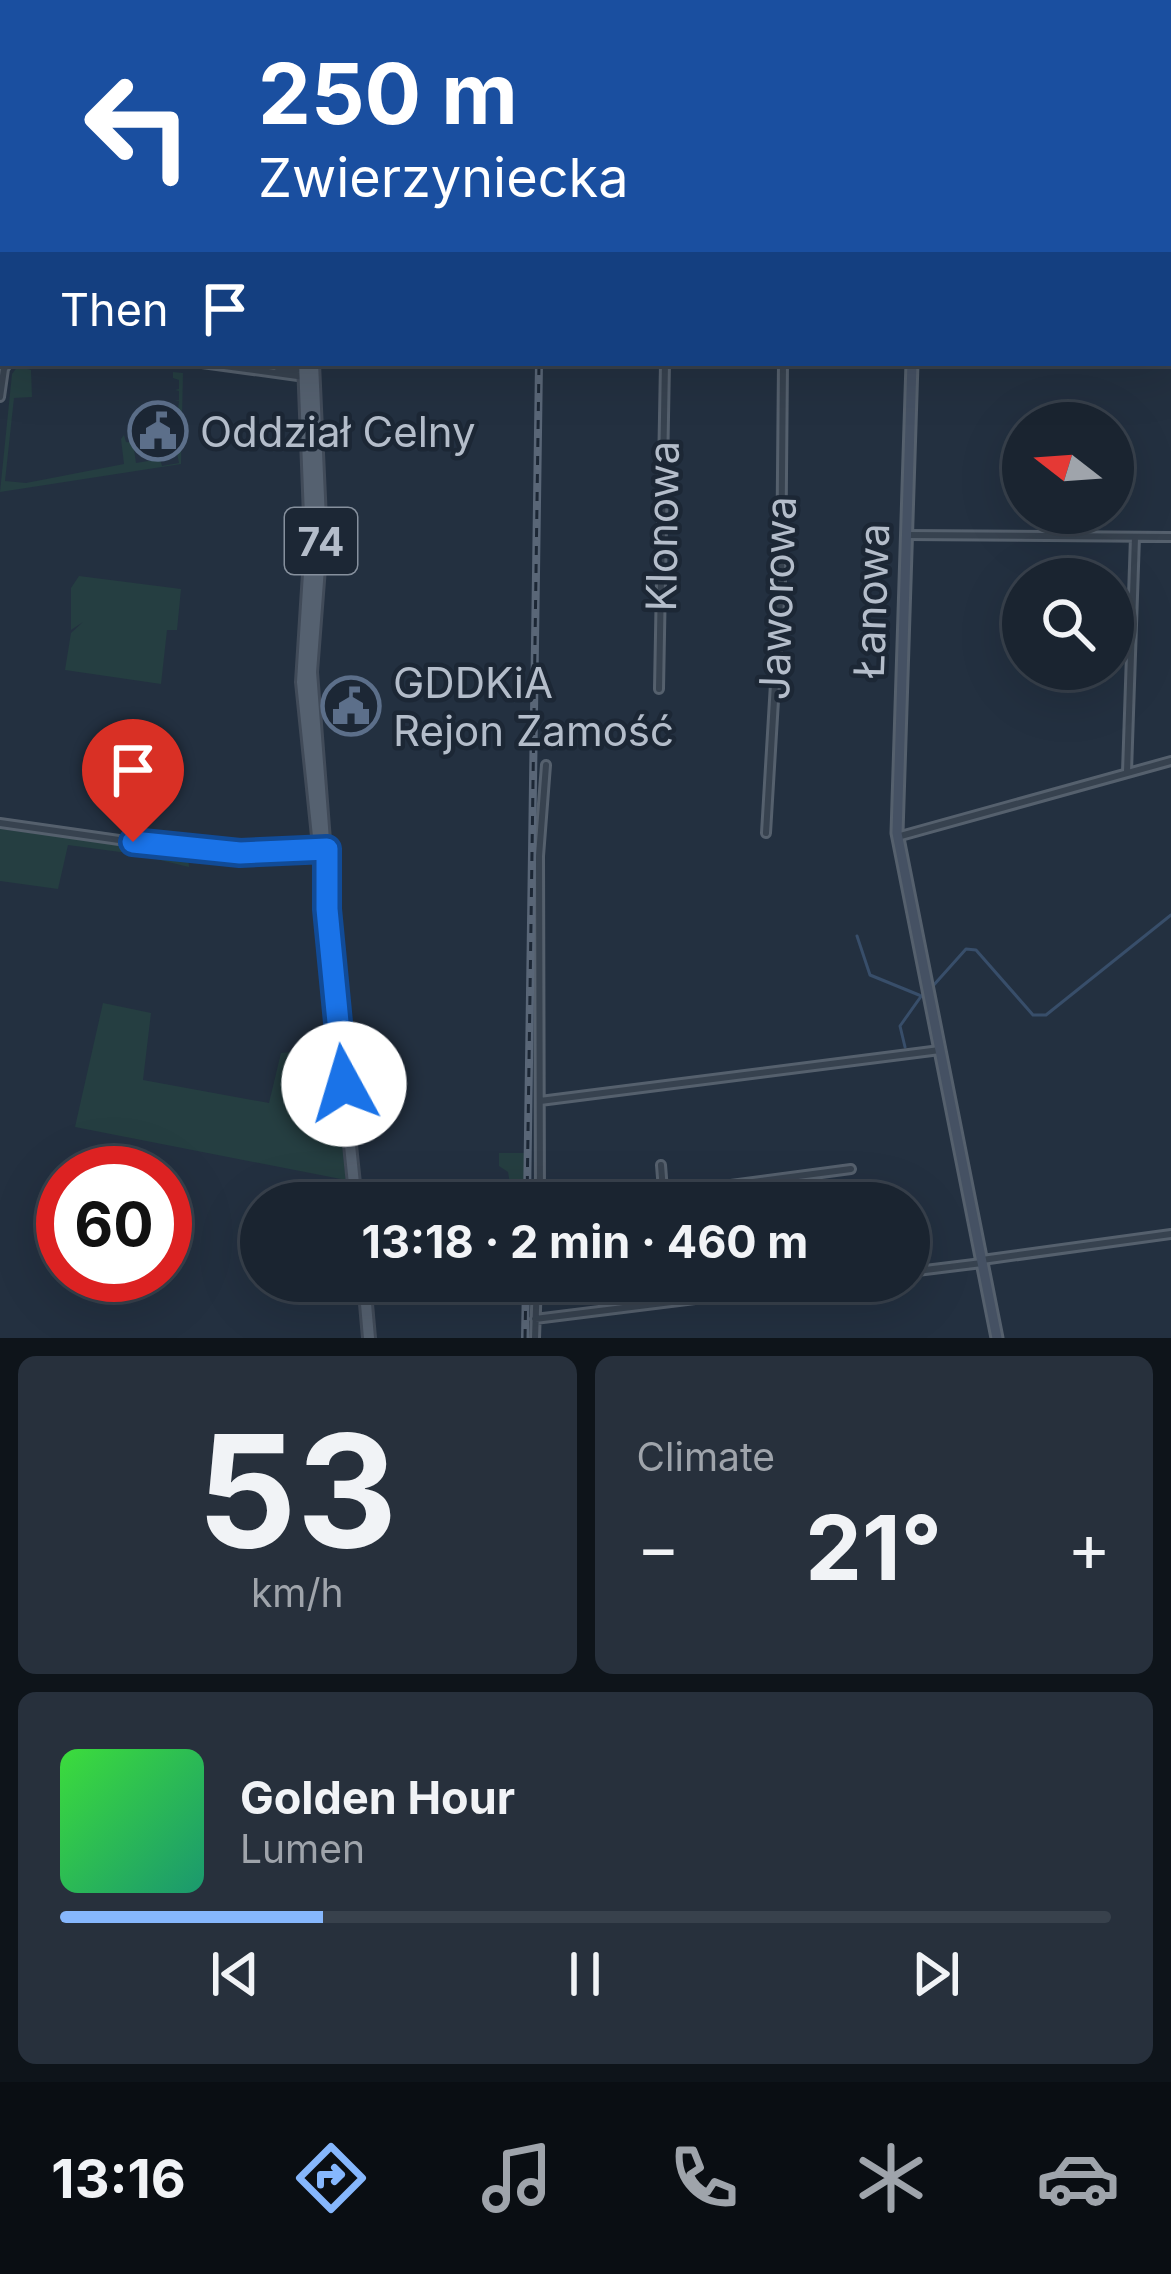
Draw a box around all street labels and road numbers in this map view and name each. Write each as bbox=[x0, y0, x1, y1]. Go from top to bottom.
street label: Klonowa bbox=[635, 440, 689, 612]
street label: Jaworowa bbox=[748, 495, 806, 701]
road number: 74 bbox=[285, 508, 357, 574]
street label: Łanowa bbox=[843, 522, 899, 680]

